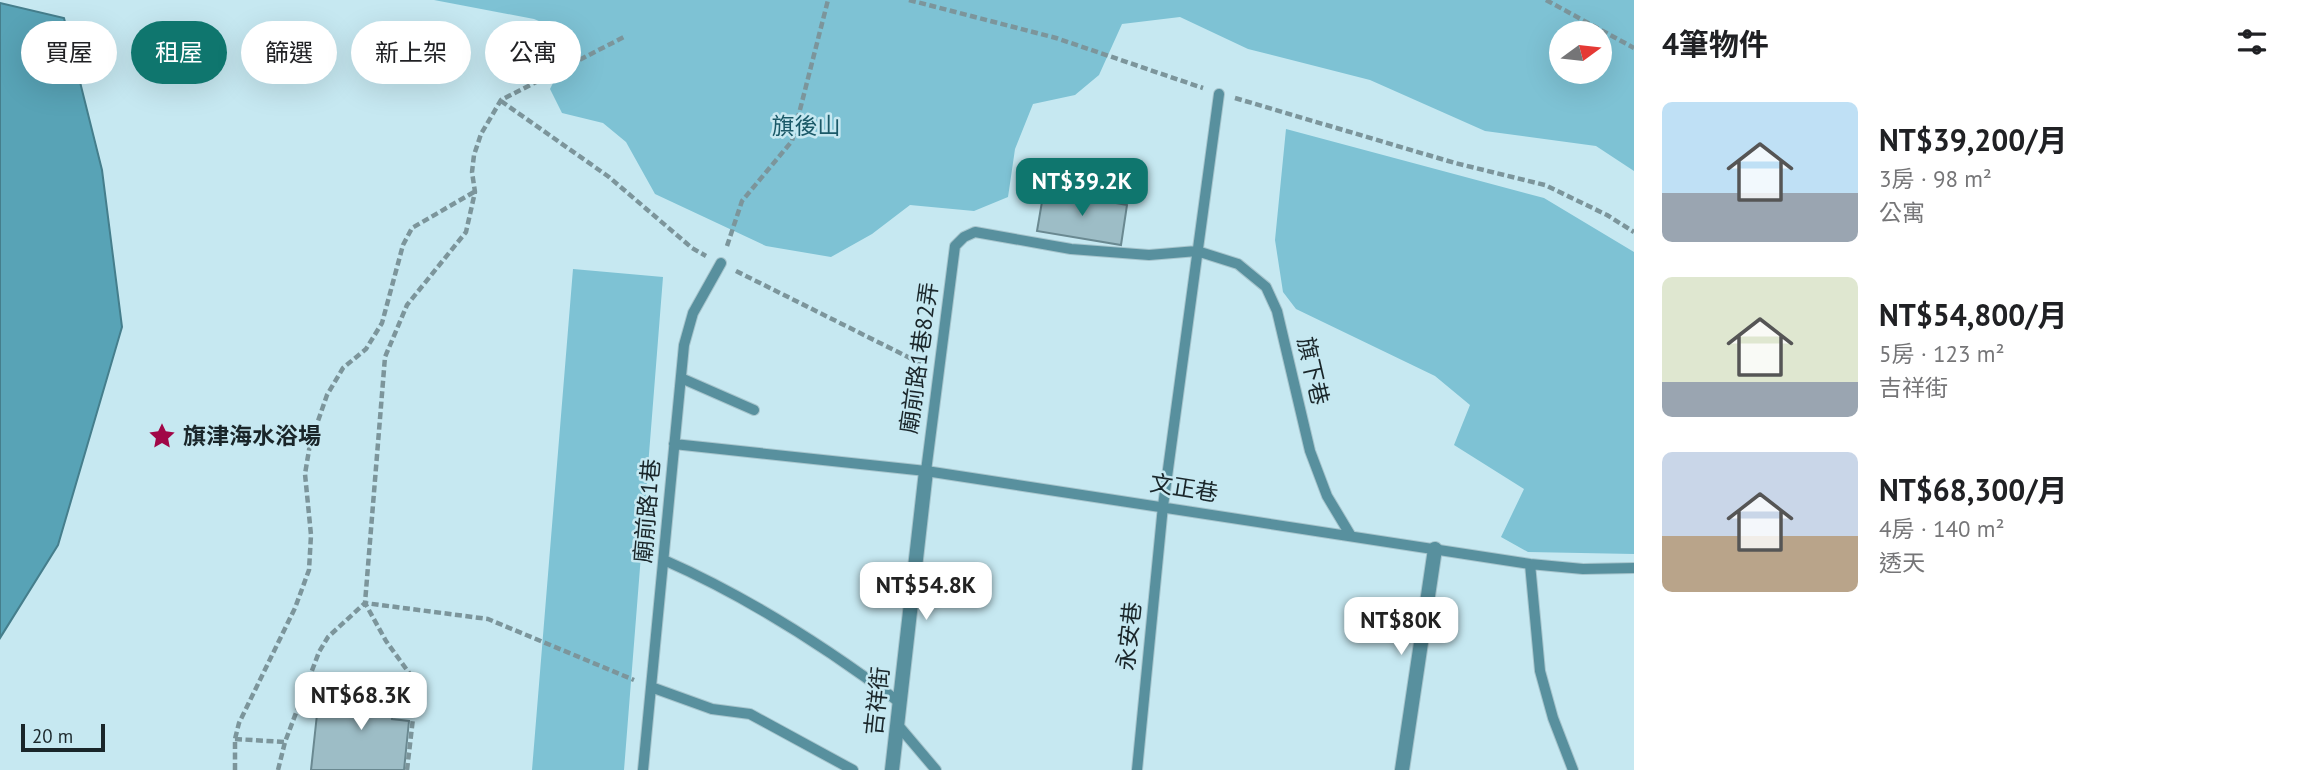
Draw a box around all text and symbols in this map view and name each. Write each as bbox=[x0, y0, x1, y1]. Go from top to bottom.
chip: 買屋 bbox=[21, 21, 117, 84]
chip: 租屋 bbox=[131, 21, 227, 84]
chip: 篩選 bbox=[241, 21, 337, 84]
chip: 新上架 bbox=[351, 21, 471, 84]
chip: 公寓 bbox=[485, 21, 581, 84]
north arrow bbox=[1549, 21, 1612, 84]
map controls bbox=[1549, 21, 1612, 84]
icon: filters bbox=[2233, 23, 2271, 61]
text: 4筆物件 bbox=[1662, 24, 1769, 63]
park label: 旗後山 bbox=[772, 111, 841, 140]
text: NT$39,200/月 bbox=[1879, 120, 2068, 159]
icon: home bbox=[1718, 130, 1802, 214]
pin: NT$39.2K bbox=[1010, 158, 1154, 218]
text: 3房 · 98 m² bbox=[1879, 164, 1992, 193]
text: NT$39.2K bbox=[1032, 166, 1132, 195]
text: 公寓 bbox=[1879, 198, 1925, 227]
street label: 廟前路1巷82弄 bbox=[894, 280, 943, 436]
text: NT$54,800/月 bbox=[1879, 295, 2068, 334]
icon: home bbox=[1718, 305, 1802, 389]
street label: 旗下巷 bbox=[1292, 334, 1335, 408]
text: 5房 · 123 m² bbox=[1879, 339, 2004, 368]
text: 吉祥街 bbox=[1879, 373, 1948, 402]
place icon: 旗津海水浴場 bbox=[147, 421, 177, 451]
place label: 旗津海水浴場 bbox=[183, 421, 321, 450]
street label: 廟前路1巷 bbox=[628, 458, 666, 564]
street label: 文正巷 bbox=[1148, 468, 1220, 507]
text: NT$68,300/月 bbox=[1879, 470, 2068, 509]
icon: home bbox=[1718, 480, 1802, 564]
text: 4房 · 140 m² bbox=[1879, 514, 2004, 543]
text: 透天 bbox=[1879, 548, 1925, 577]
pin: NT$54.8K bbox=[854, 562, 998, 622]
text: NT$54.8K bbox=[876, 570, 976, 599]
pin: NT$80K bbox=[1344, 598, 1458, 657]
street label: 永安巷 bbox=[1110, 600, 1147, 672]
text: NT$80K bbox=[1360, 605, 1442, 634]
street label: 吉祥街 bbox=[858, 665, 895, 737]
pin: NT$68.3K bbox=[289, 672, 433, 732]
text: NT$68.3K bbox=[311, 680, 411, 709]
scale bar bbox=[21, 721, 105, 753]
text: 20 m bbox=[32, 724, 73, 748]

